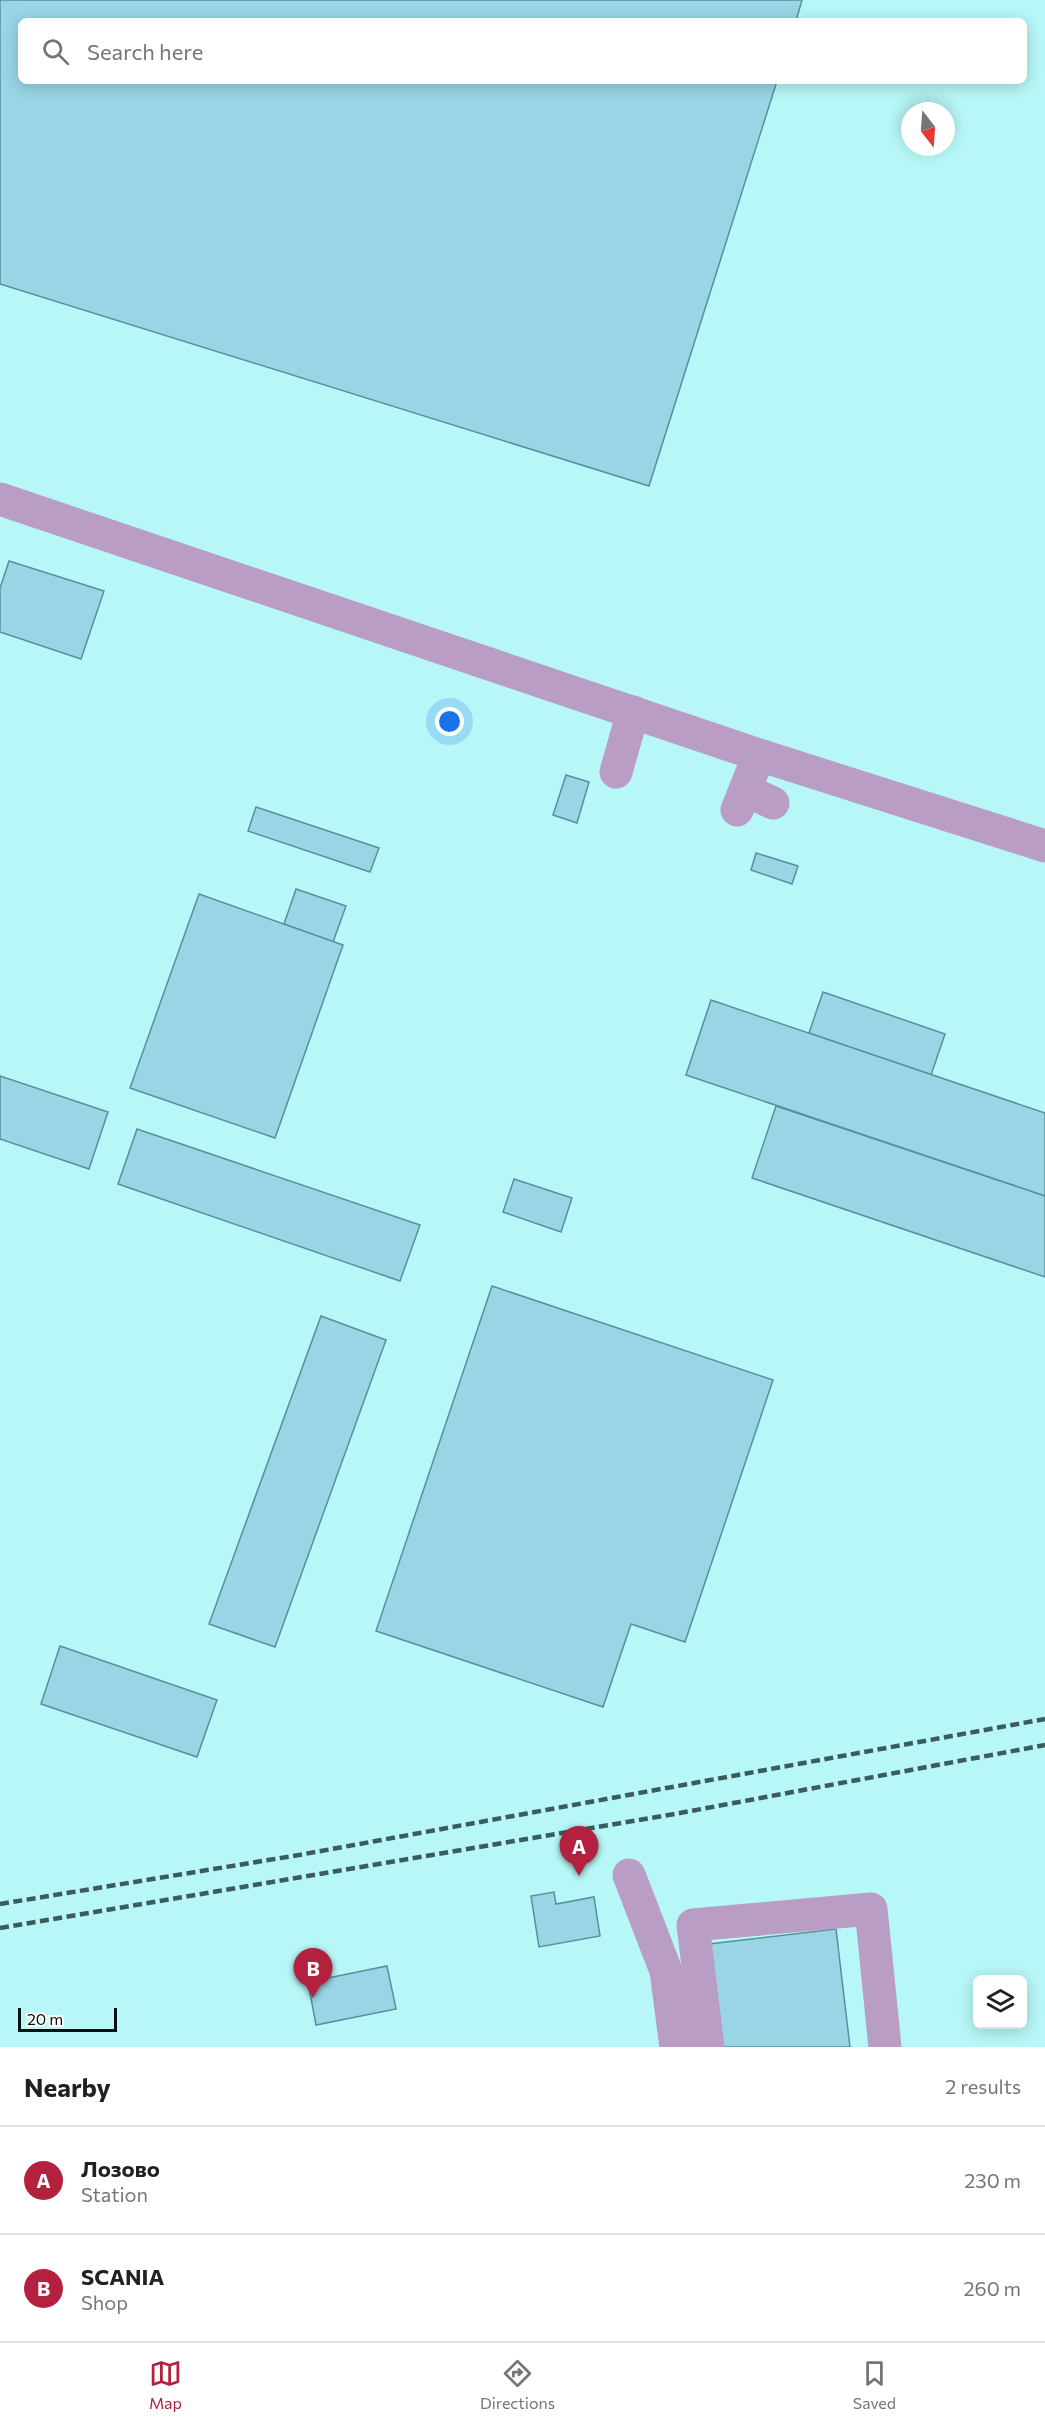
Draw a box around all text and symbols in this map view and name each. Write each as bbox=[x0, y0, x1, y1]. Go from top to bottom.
search box bbox=[18, 18, 1027, 84]
icon: search bbox=[39, 35, 72, 68]
text: Search here bbox=[87, 38, 203, 65]
north arrow bbox=[901, 102, 955, 156]
your location bbox=[435, 707, 464, 736]
pin: A bbox=[560, 1826, 598, 1876]
pin: B bbox=[294, 1948, 332, 1998]
map controls bbox=[973, 1975, 1027, 2029]
button: layers bbox=[973, 1975, 1027, 2029]
scale bar bbox=[18, 2005, 117, 2032]
text: 20 m bbox=[27, 2009, 63, 2028]
text: Nearby bbox=[24, 2071, 111, 2102]
text: 2 results bbox=[945, 2074, 1021, 2098]
text: Лозово bbox=[81, 2155, 160, 2182]
text: A bbox=[36, 2168, 51, 2192]
text: 230 m bbox=[964, 2168, 1021, 2192]
text: Station bbox=[81, 2182, 148, 2206]
text: SCANIA bbox=[81, 2263, 164, 2290]
text: B bbox=[37, 2276, 50, 2300]
text: 260 m bbox=[963, 2276, 1021, 2300]
text: Shop bbox=[81, 2290, 128, 2314]
tab: Map bbox=[149, 2357, 182, 2412]
tab: Directions bbox=[480, 2357, 555, 2412]
tab: Saved bbox=[853, 2357, 896, 2412]

